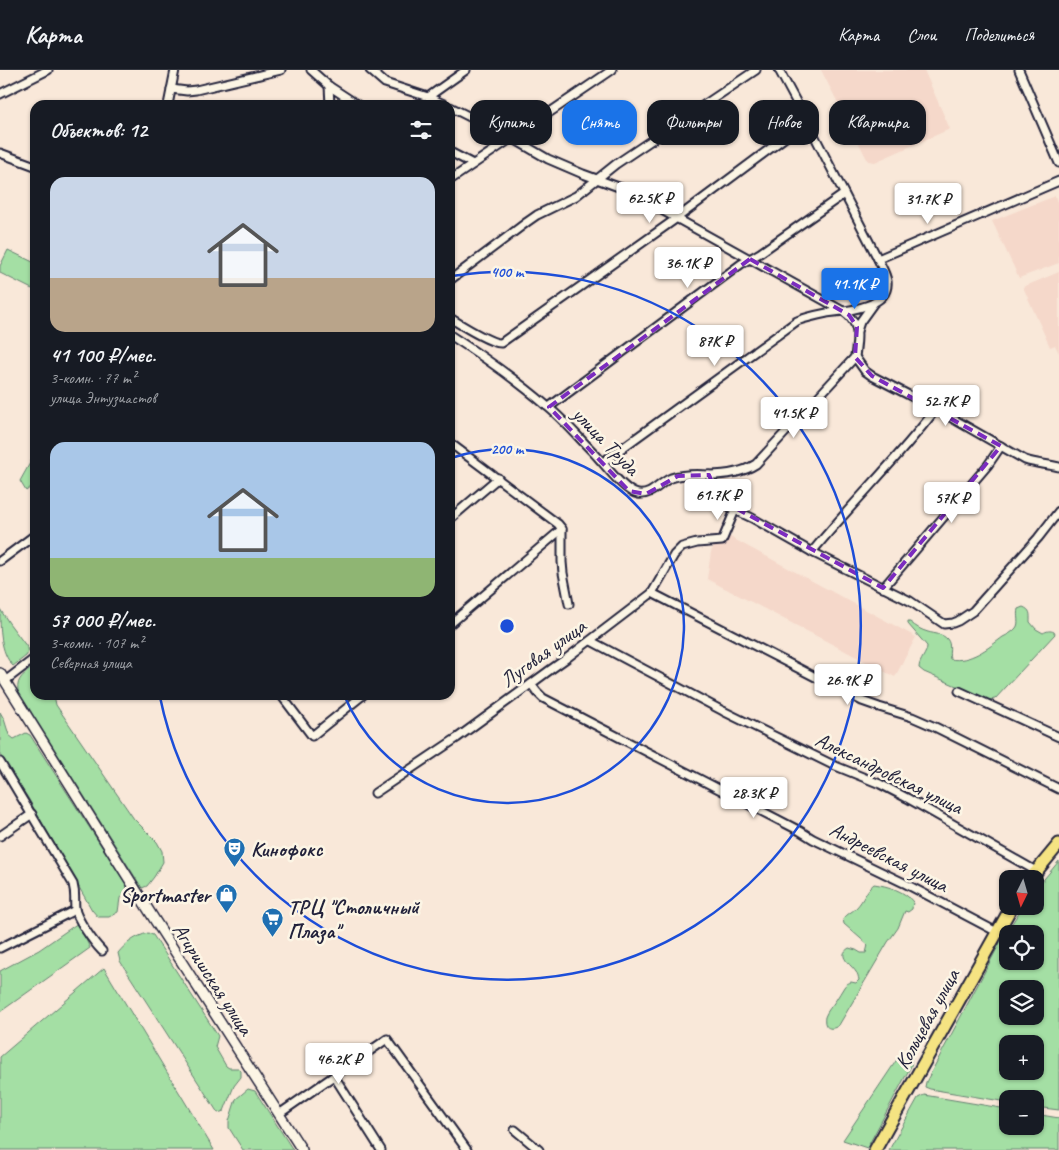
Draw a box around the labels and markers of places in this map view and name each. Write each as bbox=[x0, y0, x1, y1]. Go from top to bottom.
pin: 62.5K ₽ bbox=[604, 182, 696, 224]
pin: 31.7K ₽ bbox=[882, 182, 974, 225]
pin: 36.1K ₽ bbox=[642, 246, 734, 289]
pin: 41.1K ₽ bbox=[809, 268, 901, 310]
pin: 87K ₽ bbox=[680, 324, 750, 367]
pin: 52.7K ₽ bbox=[900, 384, 992, 427]
pin: 41.5K ₽ bbox=[748, 396, 840, 439]
pin: 61.7K ₽ bbox=[672, 478, 764, 521]
pin: 57K ₽ bbox=[917, 482, 987, 524]
centre of rings bbox=[498, 617, 516, 635]
pin: 26.9K ₽ bbox=[802, 664, 894, 706]
pin: 28.3K ₽ bbox=[708, 776, 800, 819]
place label: Кинофокс bbox=[251, 836, 324, 862]
theatre icon: Кинофокс bbox=[223, 837, 247, 868]
place label: Sportmaster bbox=[120, 882, 212, 908]
shop icon: Sportmaster bbox=[214, 883, 238, 914]
place label: ТРЦ "Столичный Плаза" bbox=[288, 894, 421, 945]
supermarket icon: ТРЦ "Столичный Плаза" bbox=[260, 907, 284, 938]
pin: 46.2K ₽ bbox=[293, 1042, 385, 1085]

